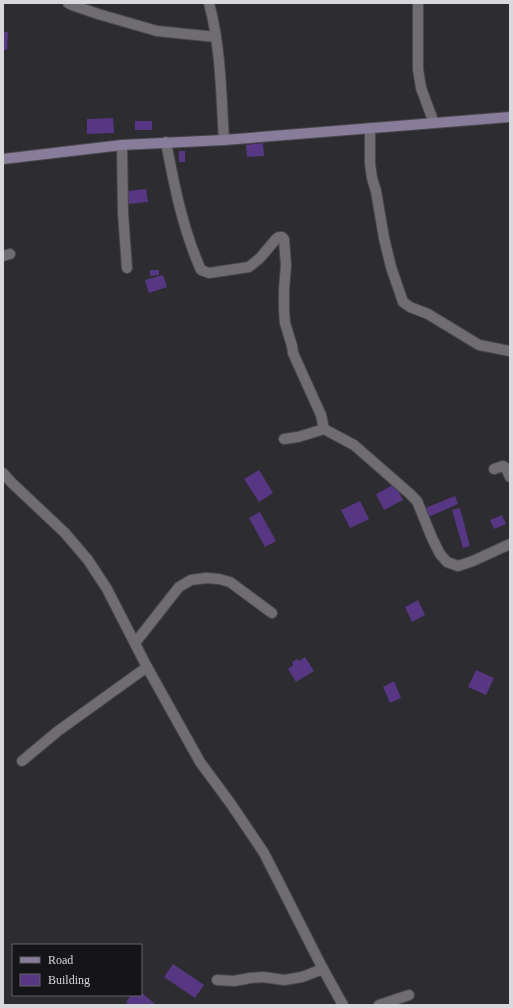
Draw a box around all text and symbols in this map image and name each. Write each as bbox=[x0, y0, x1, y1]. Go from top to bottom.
legend bbox=[12, 944, 142, 996]
text: Road bbox=[48, 953, 73, 967]
text: Building bbox=[48, 973, 90, 987]

